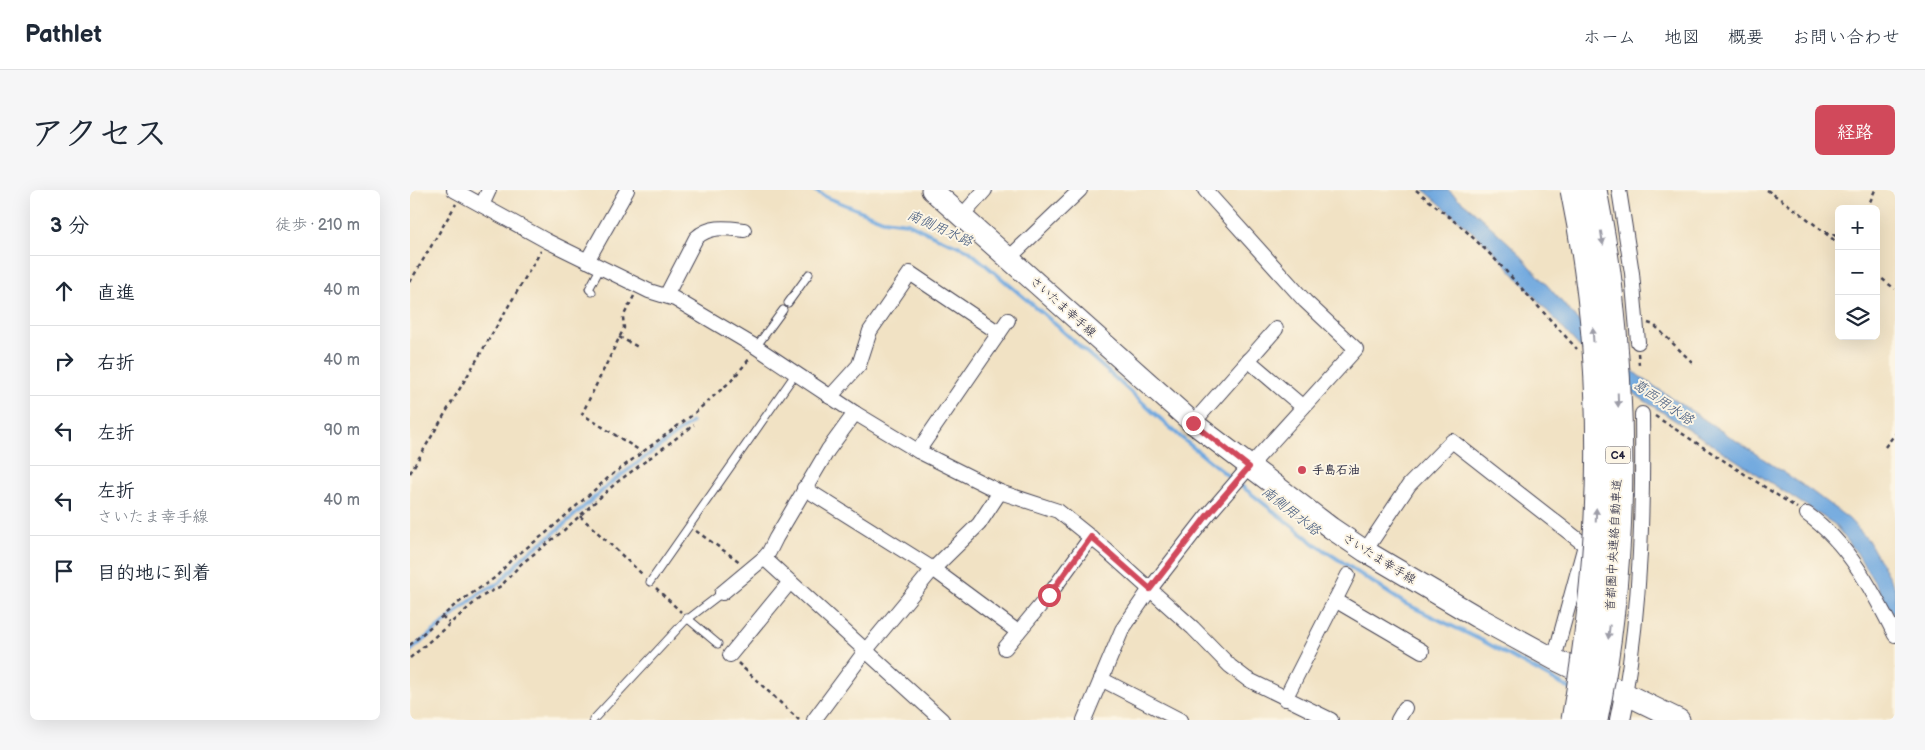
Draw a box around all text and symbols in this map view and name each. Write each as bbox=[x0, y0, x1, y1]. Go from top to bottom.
text: Pathlet bbox=[25, 20, 102, 49]
text: ホーム bbox=[1583, 27, 1636, 48]
text: 地図 bbox=[1664, 27, 1700, 48]
text: 概要 bbox=[1728, 27, 1764, 48]
text: お問い合わせ bbox=[1792, 27, 1900, 48]
button: 経路 bbox=[1815, 105, 1895, 155]
text: アクセス bbox=[30, 113, 168, 156]
map controls bbox=[1835, 205, 1880, 340]
button: + bbox=[1835, 205, 1880, 250]
water label: 南側用水路 bbox=[905, 206, 976, 250]
text: 3 分 bbox=[50, 213, 89, 238]
text: 徒歩 · 210 m bbox=[275, 216, 360, 235]
one-way arrow bbox=[1599, 230, 1607, 246]
button: − bbox=[1835, 250, 1880, 295]
street label: さいたま幸手線 bbox=[1027, 273, 1099, 341]
icon: ahead bbox=[50, 277, 78, 305]
text: 40 m bbox=[323, 281, 360, 300]
text: 直進 bbox=[97, 282, 135, 305]
button: layers bbox=[1835, 295, 1880, 340]
one-way arrow bbox=[1589, 327, 1597, 343]
icon: right bbox=[50, 347, 78, 375]
text: 40 m bbox=[323, 351, 360, 370]
text: 右折 bbox=[97, 352, 135, 375]
water label: 葛西用水路 bbox=[1629, 375, 1698, 429]
one-way arrow bbox=[1614, 392, 1622, 408]
route end bbox=[1182, 412, 1205, 435]
icon: left bbox=[50, 417, 78, 445]
text: 90 m bbox=[324, 421, 360, 440]
text: 左折 bbox=[97, 422, 135, 445]
road number: C4 bbox=[1606, 446, 1630, 464]
place label: 手島石油 bbox=[1312, 463, 1360, 478]
marker: 手島石油 bbox=[1296, 464, 1308, 476]
street label: 首都圏中央連絡自動車道 bbox=[1603, 479, 1625, 611]
text: 左折 bbox=[97, 480, 135, 503]
water label: 南側用水路 bbox=[1258, 483, 1325, 540]
icon: left bbox=[50, 487, 78, 515]
text: 40 m bbox=[323, 491, 360, 510]
one-way arrow bbox=[1593, 507, 1601, 523]
text: さいたま幸手線 bbox=[97, 508, 208, 527]
street label: さいたま幸手線 bbox=[1340, 531, 1418, 587]
icon: arrive bbox=[50, 557, 78, 585]
text: 目的地に到着 bbox=[97, 562, 211, 585]
route start bbox=[1038, 584, 1061, 607]
one-way arrow bbox=[1605, 624, 1613, 640]

